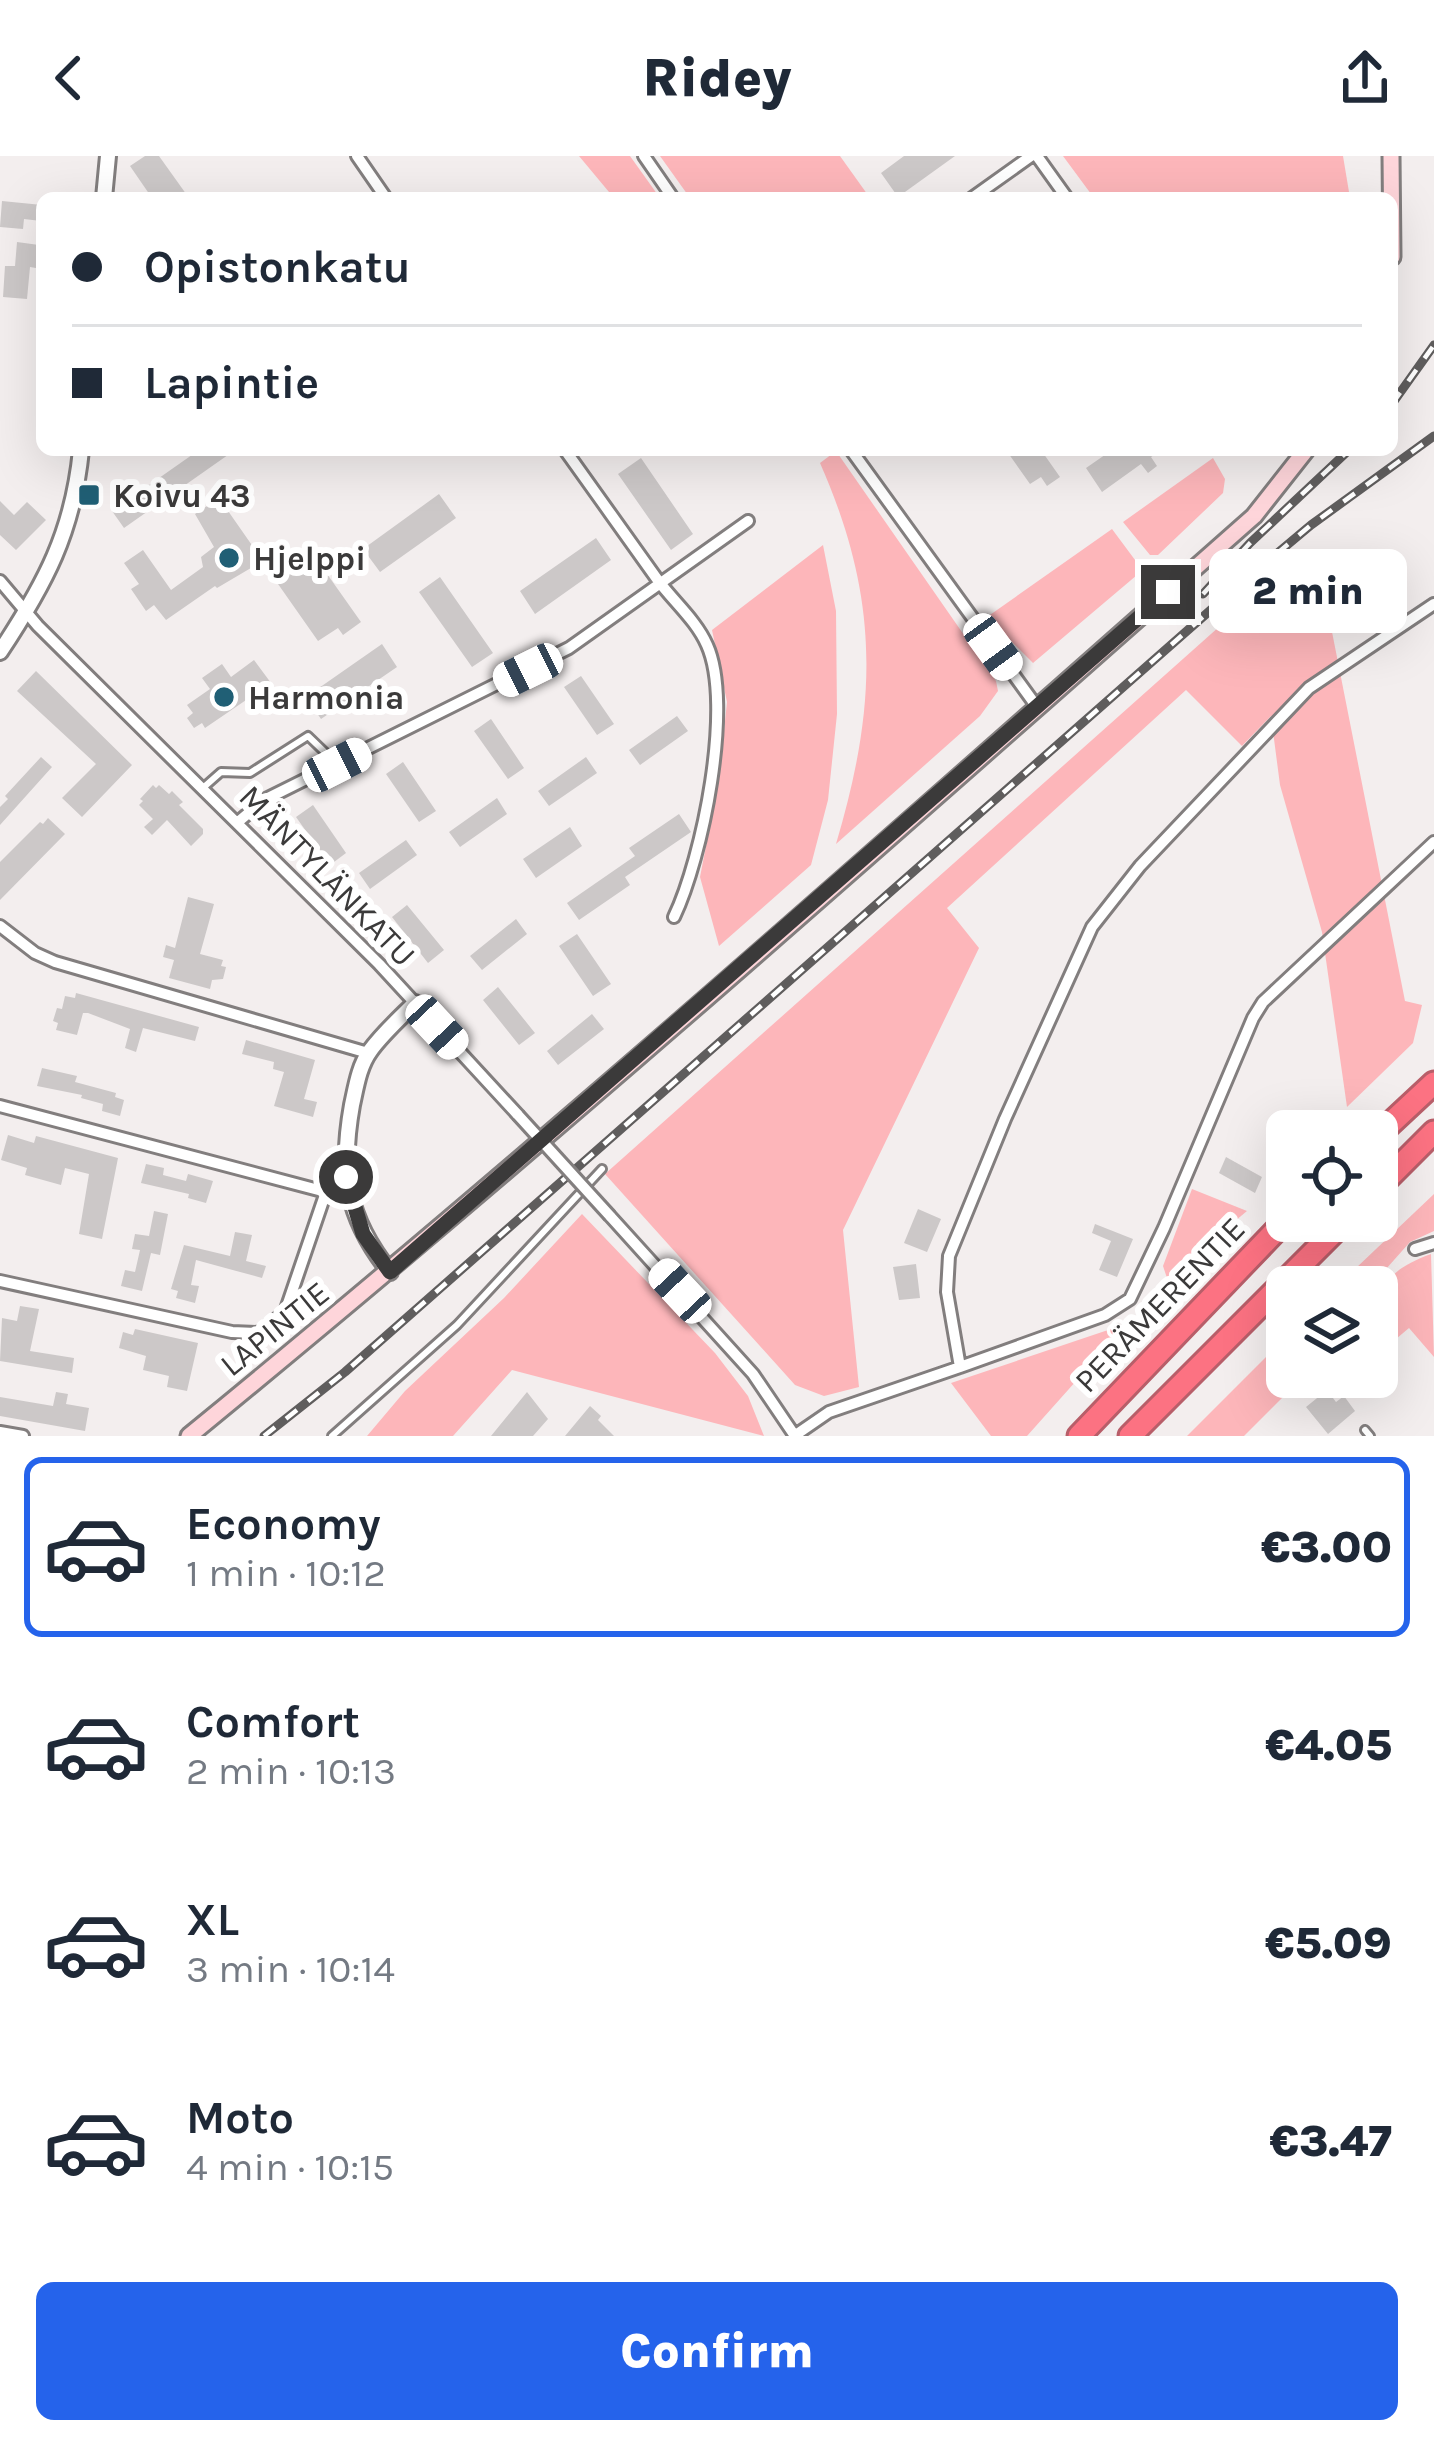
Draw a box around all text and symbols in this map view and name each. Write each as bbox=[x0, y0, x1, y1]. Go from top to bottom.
icon: back bbox=[36, 45, 102, 111]
icon: share bbox=[1332, 45, 1398, 111]
text: Ridey bbox=[642, 46, 792, 110]
text: Opistonkatu bbox=[144, 241, 411, 293]
text: Lapintie bbox=[144, 357, 319, 409]
place label: Koivu 43 bbox=[113, 477, 250, 515]
marker: Koivu 43 bbox=[76, 482, 102, 508]
place label: Hjelppi bbox=[253, 540, 366, 578]
marker: Hjelppi bbox=[216, 545, 242, 571]
callout: 2 min bbox=[1210, 550, 1408, 634]
route end bbox=[1141, 565, 1195, 619]
text: 2 min bbox=[1252, 568, 1364, 614]
car bbox=[957, 607, 1029, 687]
car bbox=[488, 638, 568, 702]
place label: Harmonia bbox=[248, 679, 404, 717]
marker: Harmonia bbox=[211, 684, 237, 710]
car bbox=[297, 733, 377, 797]
street label: MÄNTYLÄNKATU bbox=[231, 777, 423, 974]
car bbox=[399, 988, 475, 1066]
map controls bbox=[1266, 1110, 1398, 1398]
button: locate bbox=[1266, 1110, 1398, 1242]
route start bbox=[319, 1150, 373, 1204]
street label: PERÄMERENTIE bbox=[1067, 1209, 1253, 1400]
car bbox=[642, 1252, 718, 1330]
button: layers bbox=[1266, 1266, 1398, 1398]
street label: LAPINTIE bbox=[213, 1273, 337, 1384]
icon: car bbox=[42, 1493, 150, 1601]
text: Economy bbox=[186, 1498, 381, 1550]
text: €3.00 bbox=[1261, 1521, 1392, 1573]
text: 1 min · 10:12 bbox=[186, 1550, 386, 1596]
icon: car bbox=[42, 1691, 150, 1799]
text: Comfort bbox=[186, 1696, 360, 1748]
text: €4.05 bbox=[1265, 1719, 1392, 1771]
text: 2 min · 10:13 bbox=[186, 1748, 396, 1794]
icon: car bbox=[42, 1889, 150, 1997]
text: XL bbox=[186, 1894, 239, 1946]
text: €5.09 bbox=[1265, 1917, 1392, 1969]
text: 3 min · 10:14 bbox=[186, 1946, 395, 1992]
icon: car bbox=[42, 2087, 150, 2195]
text: Moto bbox=[186, 2092, 294, 2144]
text: €3.47 bbox=[1269, 2115, 1392, 2167]
text: 4 min · 10:15 bbox=[186, 2144, 394, 2190]
button: Confirm bbox=[36, 2282, 1398, 2420]

